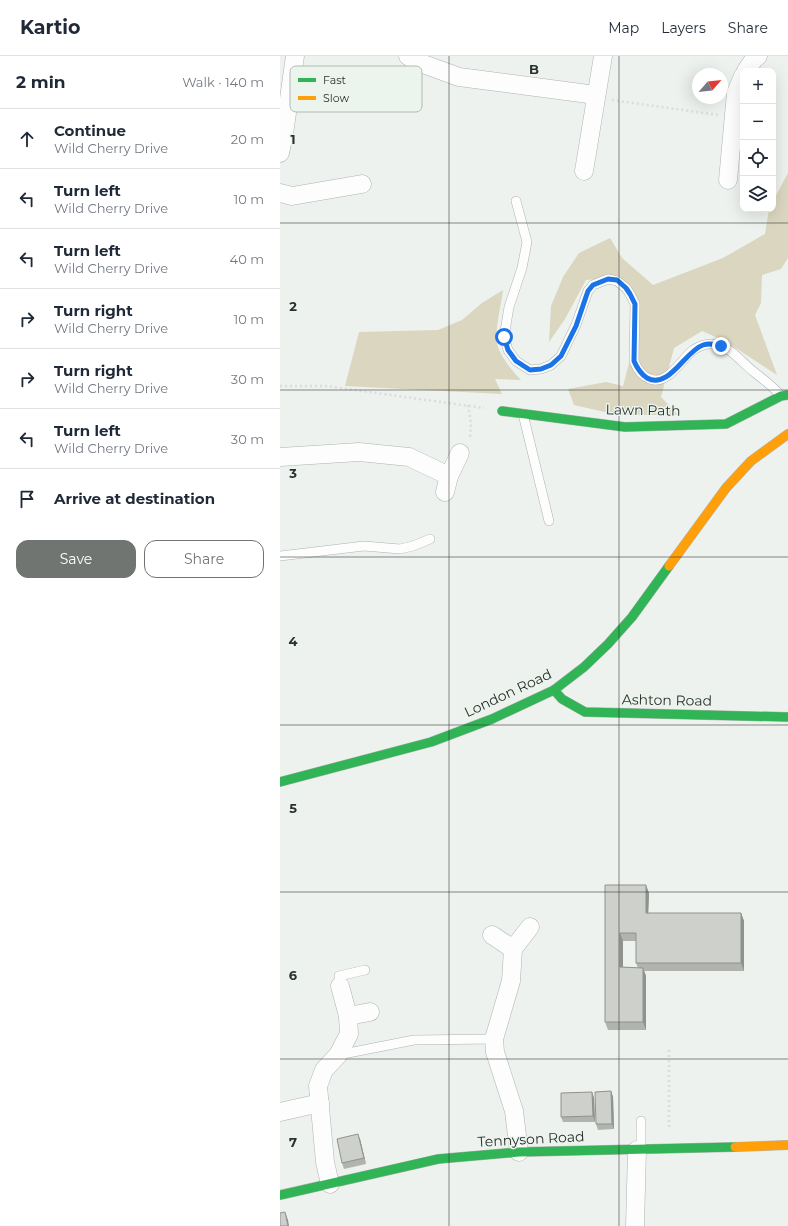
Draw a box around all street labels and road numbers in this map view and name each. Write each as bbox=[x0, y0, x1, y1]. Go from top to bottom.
street label: Lawn Path bbox=[605, 400, 681, 420]
street label: London Road bbox=[461, 665, 555, 721]
street label: Ashton Road bbox=[622, 690, 712, 710]
street label: Tennyson Road bbox=[477, 1127, 585, 1151]

